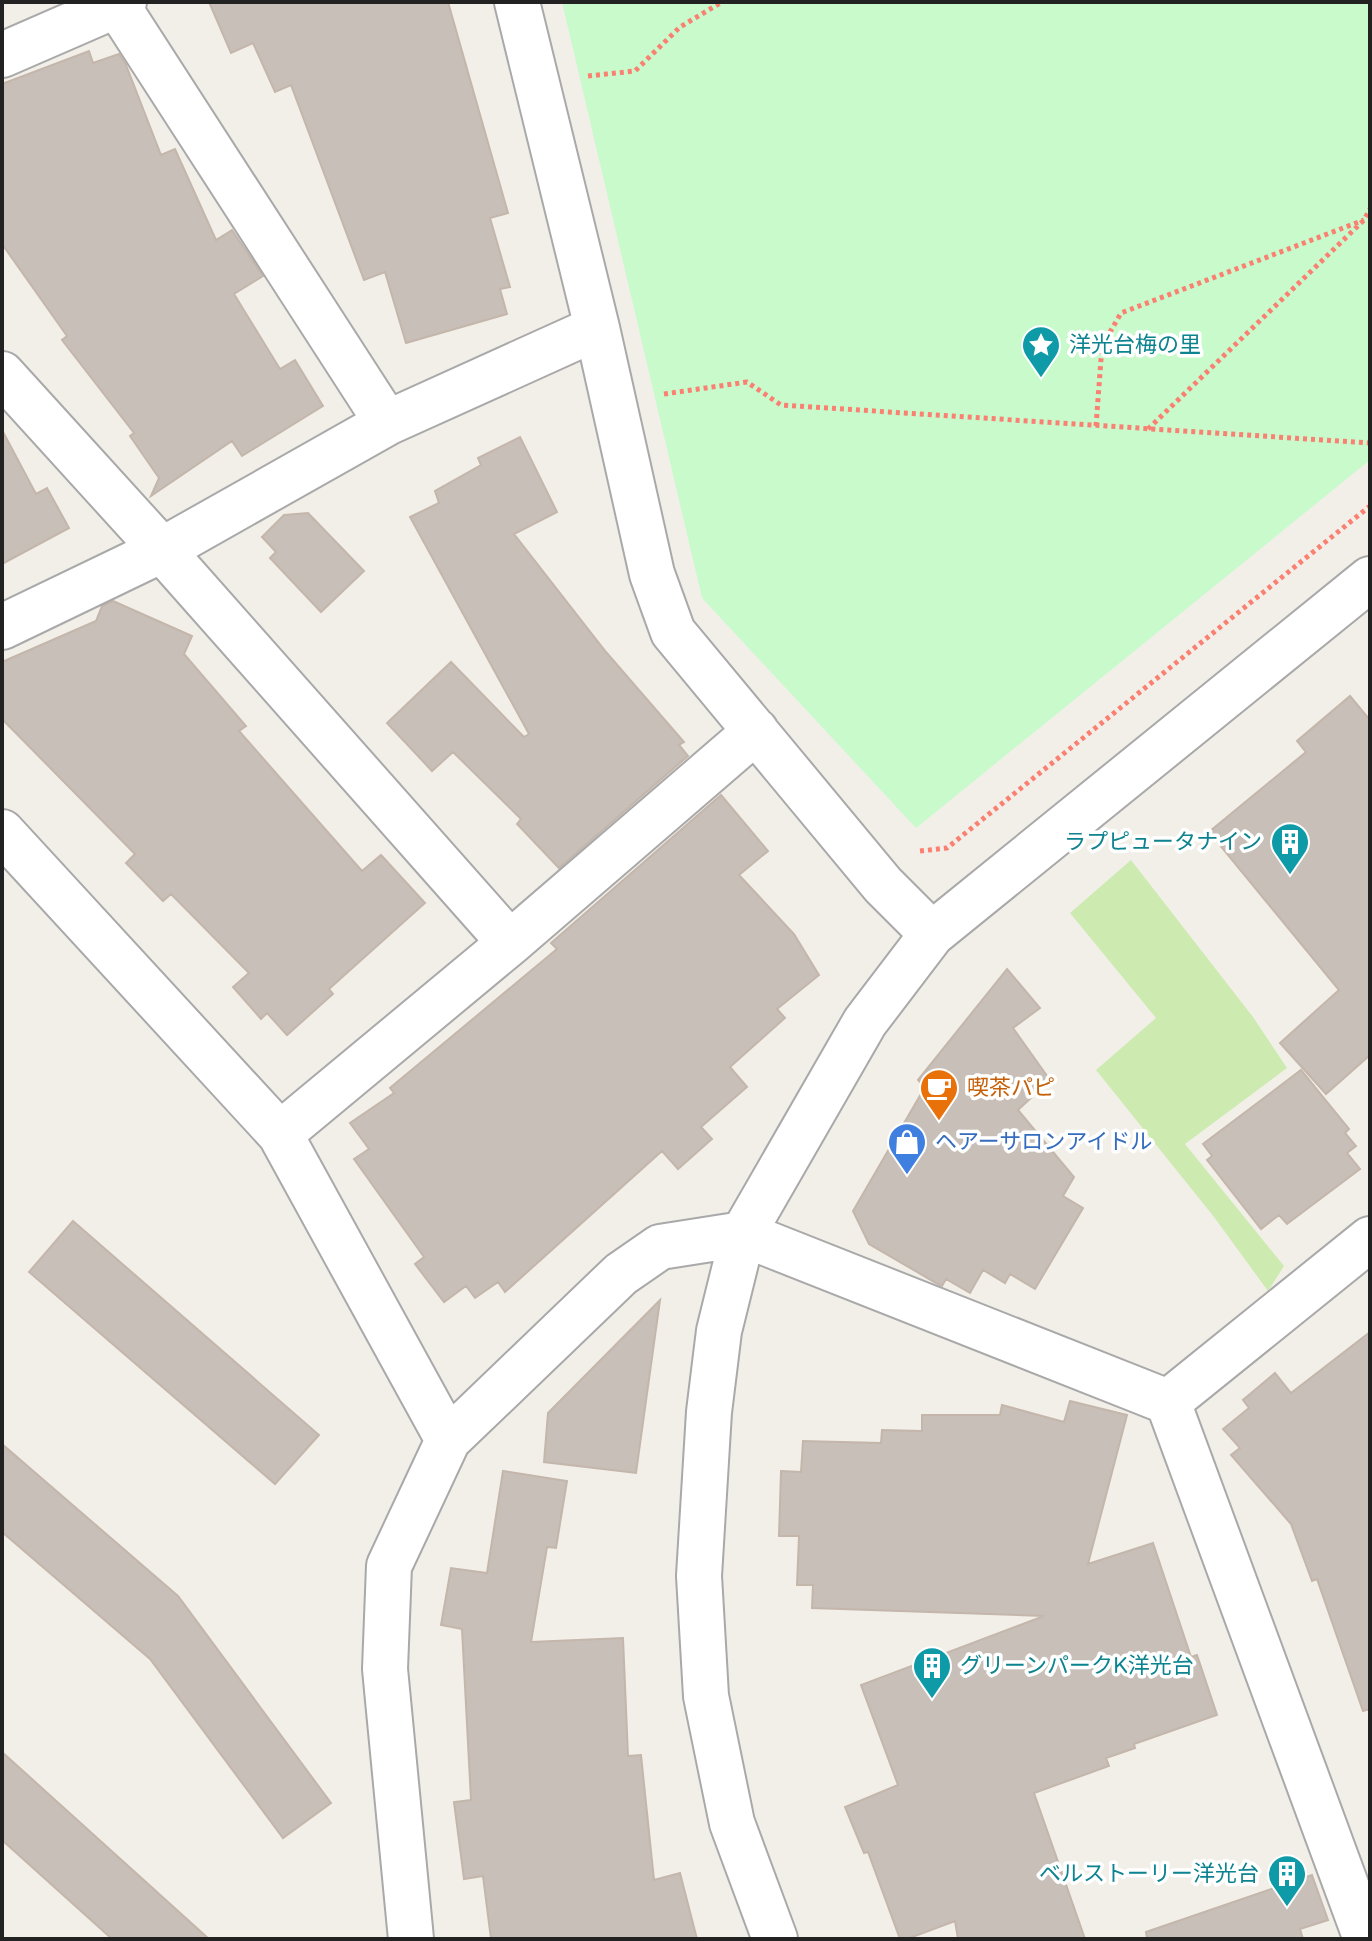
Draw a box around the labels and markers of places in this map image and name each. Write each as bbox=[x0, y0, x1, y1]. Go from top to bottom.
place icon: 洋光台梅の里 bbox=[1020, 324, 1062, 379]
place label: 洋光台梅の里 bbox=[1069, 332, 1201, 358]
building icon: ラプピュータナイン bbox=[1269, 821, 1311, 876]
place label: ラプピュータナイン bbox=[1064, 829, 1262, 855]
cafe icon: 喫茶パピ bbox=[918, 1067, 960, 1122]
place label: 喫茶パピ bbox=[967, 1075, 1055, 1101]
shop icon: ヘアーサロンアイドル bbox=[886, 1121, 928, 1176]
place label: ヘアーサロンアイドル bbox=[935, 1129, 1152, 1155]
building icon: グリーンパークK洋光台 bbox=[911, 1645, 953, 1700]
place label: グリーンパークK洋光台 bbox=[960, 1653, 1194, 1679]
building icon: ベルストーリー洋光台 bbox=[1266, 1853, 1308, 1908]
place label: ベルストーリー洋光台 bbox=[1039, 1861, 1259, 1887]

